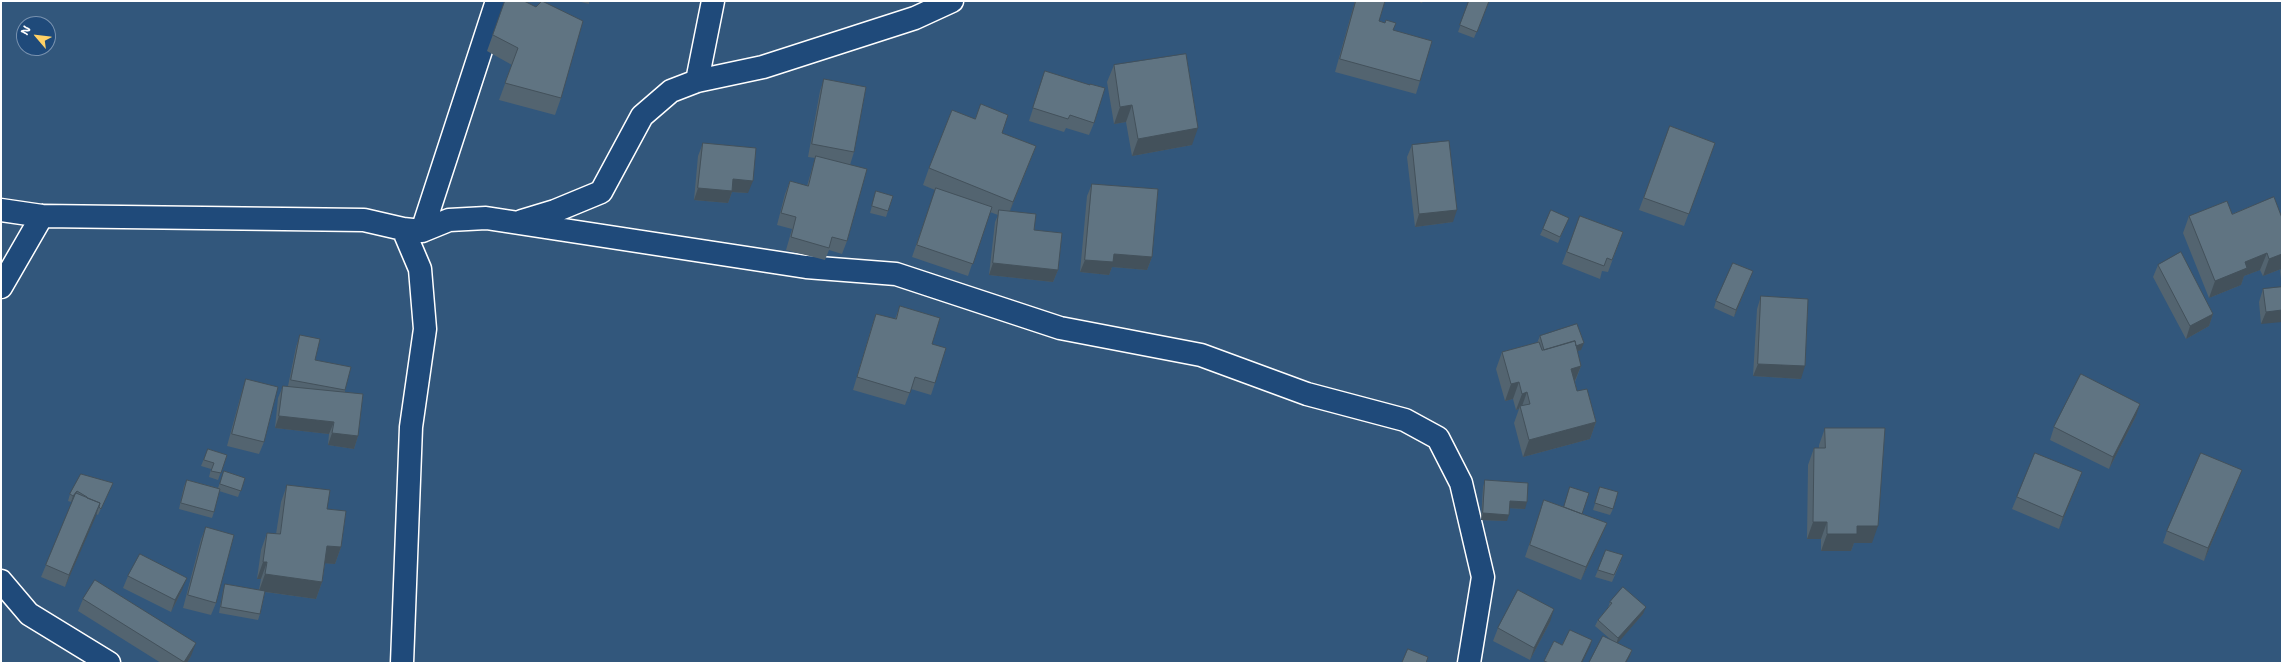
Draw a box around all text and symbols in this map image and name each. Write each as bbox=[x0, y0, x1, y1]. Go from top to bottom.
north arrow bbox=[16, 16, 56, 56]
text: N bbox=[17, 23, 35, 38]

